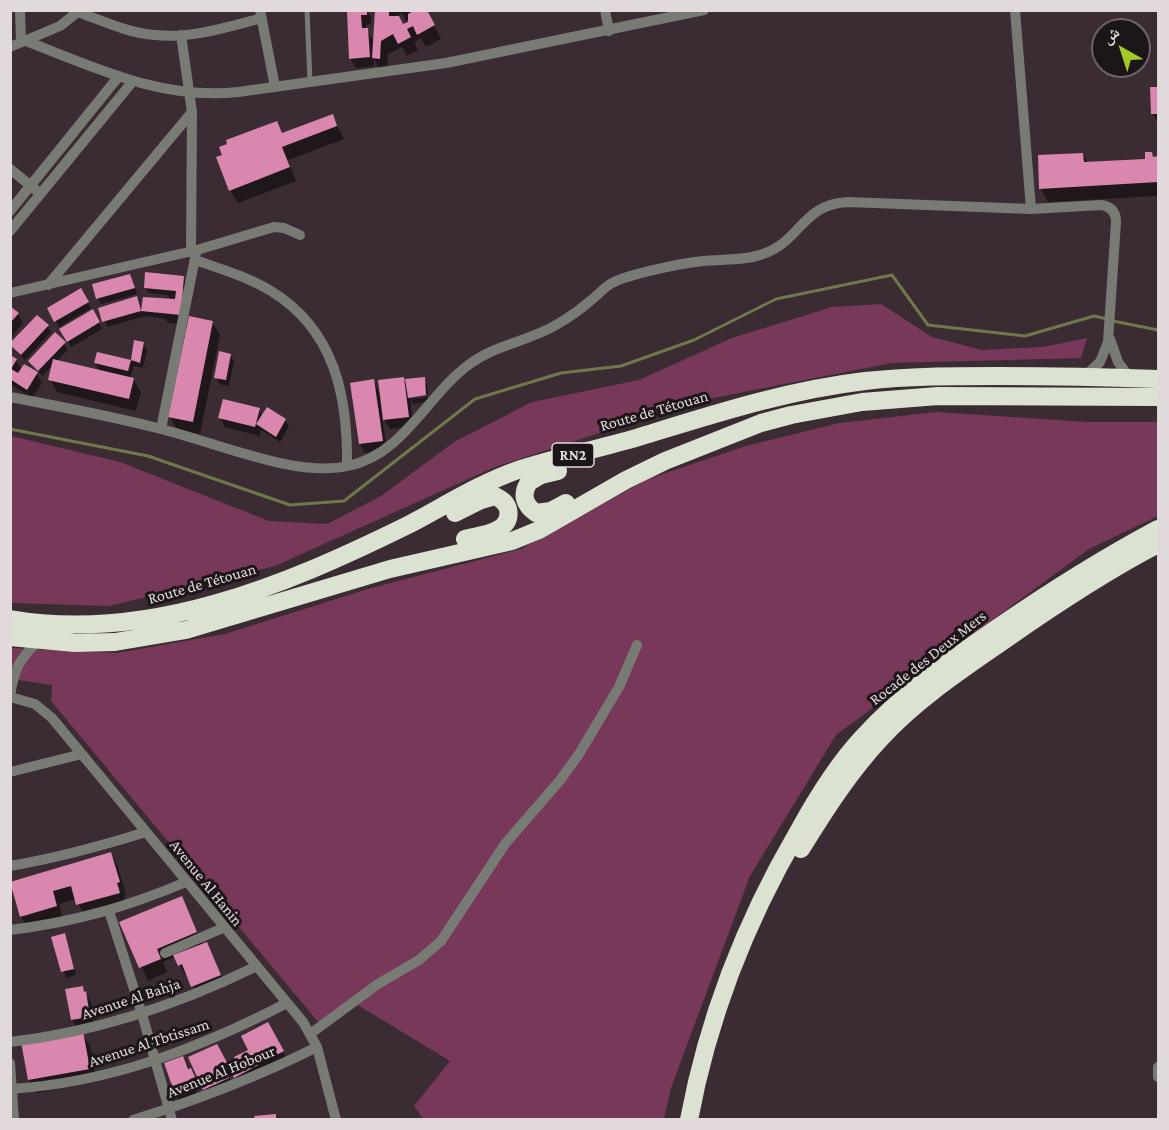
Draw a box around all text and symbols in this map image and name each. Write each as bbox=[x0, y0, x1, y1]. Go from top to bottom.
north arrow bbox=[1091, 18, 1151, 78]
text: ش bbox=[1099, 23, 1123, 47]
street label: Route de Tétouan bbox=[598, 386, 710, 436]
road number: RN2 bbox=[552, 443, 594, 467]
street label: Route de Tétouan bbox=[146, 559, 258, 609]
street label: Rocade des Deux Mers bbox=[866, 607, 990, 709]
street label: Avenue Al Hanin bbox=[165, 836, 247, 930]
street label: Avenue Al Bahja bbox=[79, 974, 183, 1024]
street label: Avenue Al Tbtissam bbox=[86, 1014, 212, 1072]
street label: Avenue Al Hobour bbox=[164, 1042, 278, 1102]

